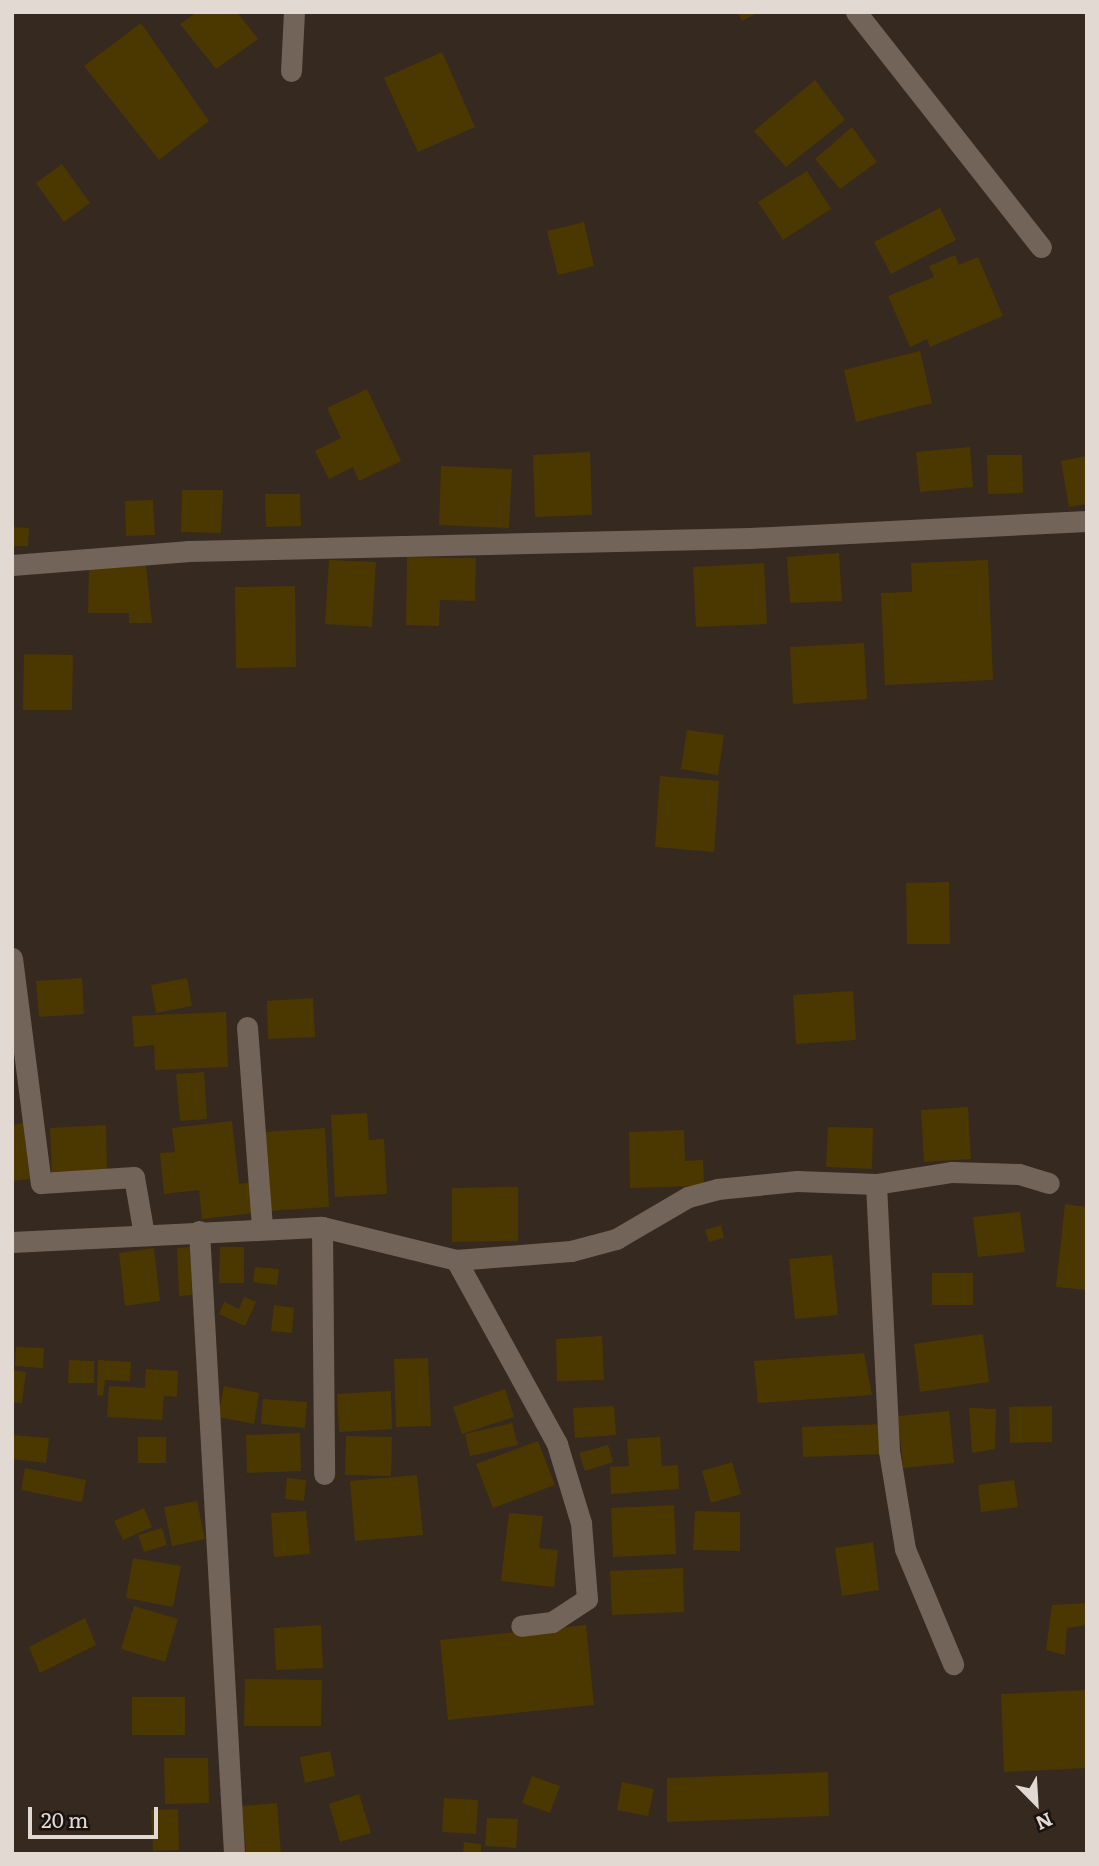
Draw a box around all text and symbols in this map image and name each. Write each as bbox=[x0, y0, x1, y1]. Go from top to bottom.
north arrow bbox=[1001, 1768, 1071, 1838]
scale bar bbox=[32, 1792, 161, 1836]
text: 20 m bbox=[41, 1803, 88, 1834]
text: N bbox=[1032, 1806, 1058, 1838]

